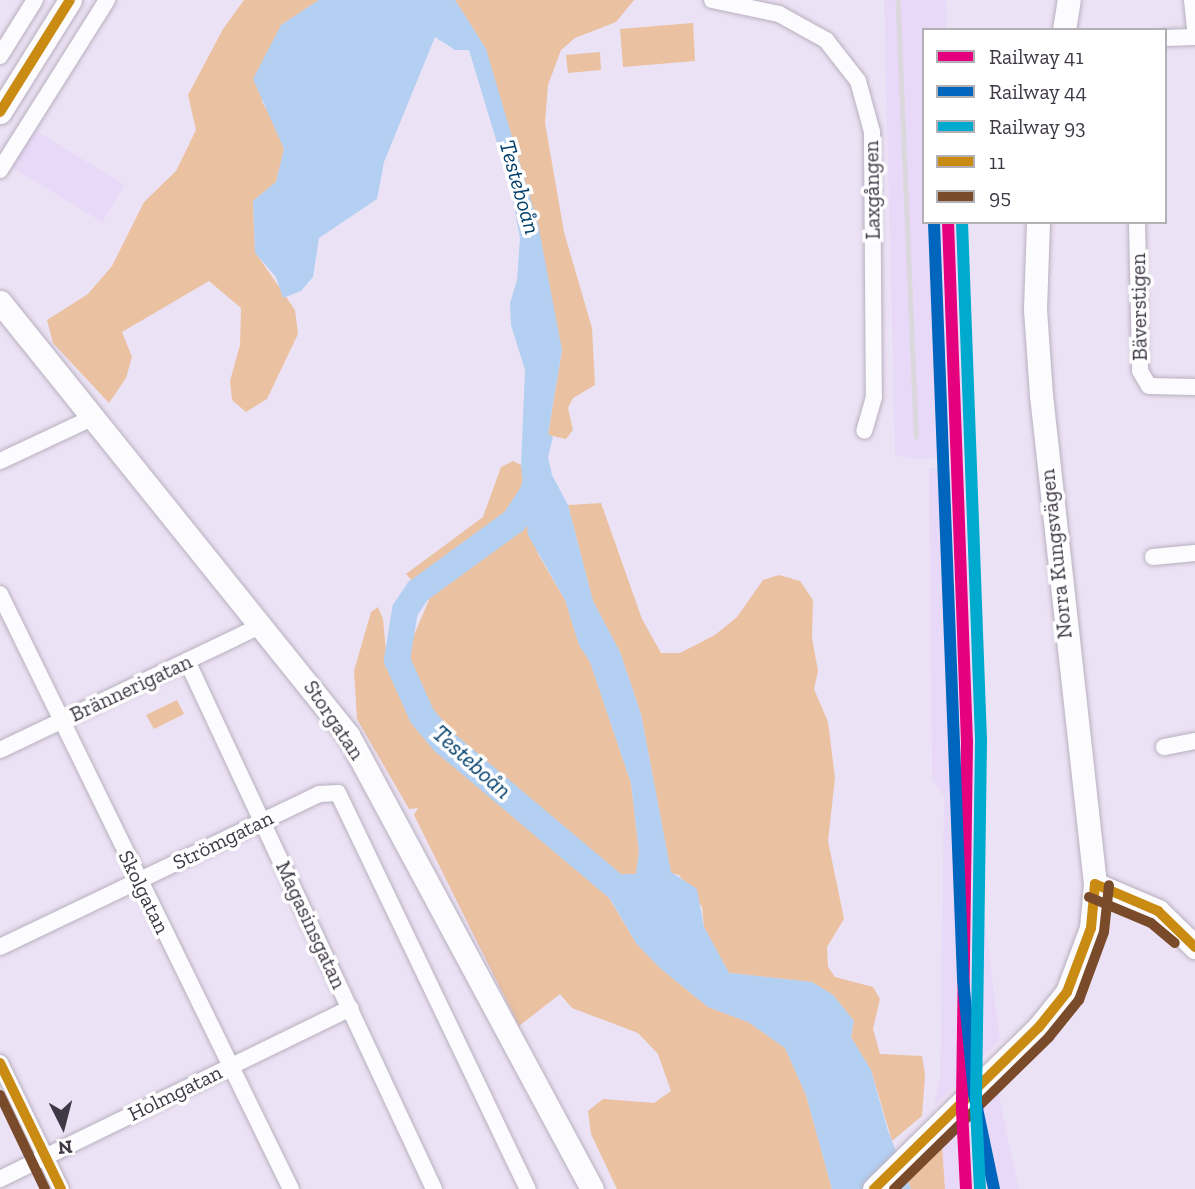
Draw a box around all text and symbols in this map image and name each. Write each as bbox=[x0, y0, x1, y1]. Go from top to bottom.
legend bbox=[922, 28, 1167, 224]
text: Railway 41 bbox=[989, 44, 1084, 69]
text: Railway 44 bbox=[989, 79, 1087, 104]
text: Railway 93 bbox=[989, 114, 1086, 139]
water label: Testeboån bbox=[493, 137, 547, 237]
street label: Laxgången bbox=[859, 140, 885, 240]
text: 11 bbox=[989, 149, 1005, 174]
text: 95 bbox=[989, 184, 1011, 209]
street label: Bäverstigen bbox=[1125, 253, 1153, 361]
street label: Norra Kungsvägen bbox=[1035, 468, 1077, 640]
street label: Brännerigatan bbox=[66, 649, 196, 727]
street label: Storgatan bbox=[298, 676, 370, 764]
water label: Testeboån bbox=[427, 720, 517, 804]
street label: Strömgatan bbox=[169, 805, 277, 875]
street label: Skolgatan bbox=[113, 846, 175, 938]
street label: Magasinsgatan bbox=[270, 857, 352, 993]
street label: Holmgatan bbox=[124, 1059, 226, 1127]
north arrow bbox=[28, 1091, 98, 1161]
text: N bbox=[57, 1135, 74, 1160]

